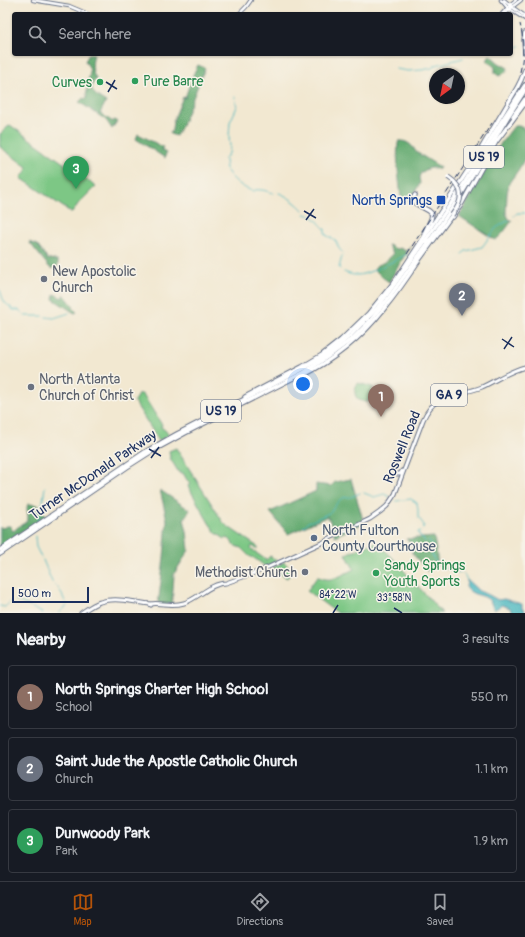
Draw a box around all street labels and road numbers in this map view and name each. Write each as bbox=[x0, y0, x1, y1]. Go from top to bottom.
road number: US 19 bbox=[464, 146, 504, 168]
road number: GA 9 bbox=[431, 384, 467, 406]
road number: US 19 bbox=[201, 400, 241, 422]
street label: Roswell Road bbox=[380, 408, 424, 486]
street label: Turner McDonald Parkway bbox=[26, 426, 160, 524]

